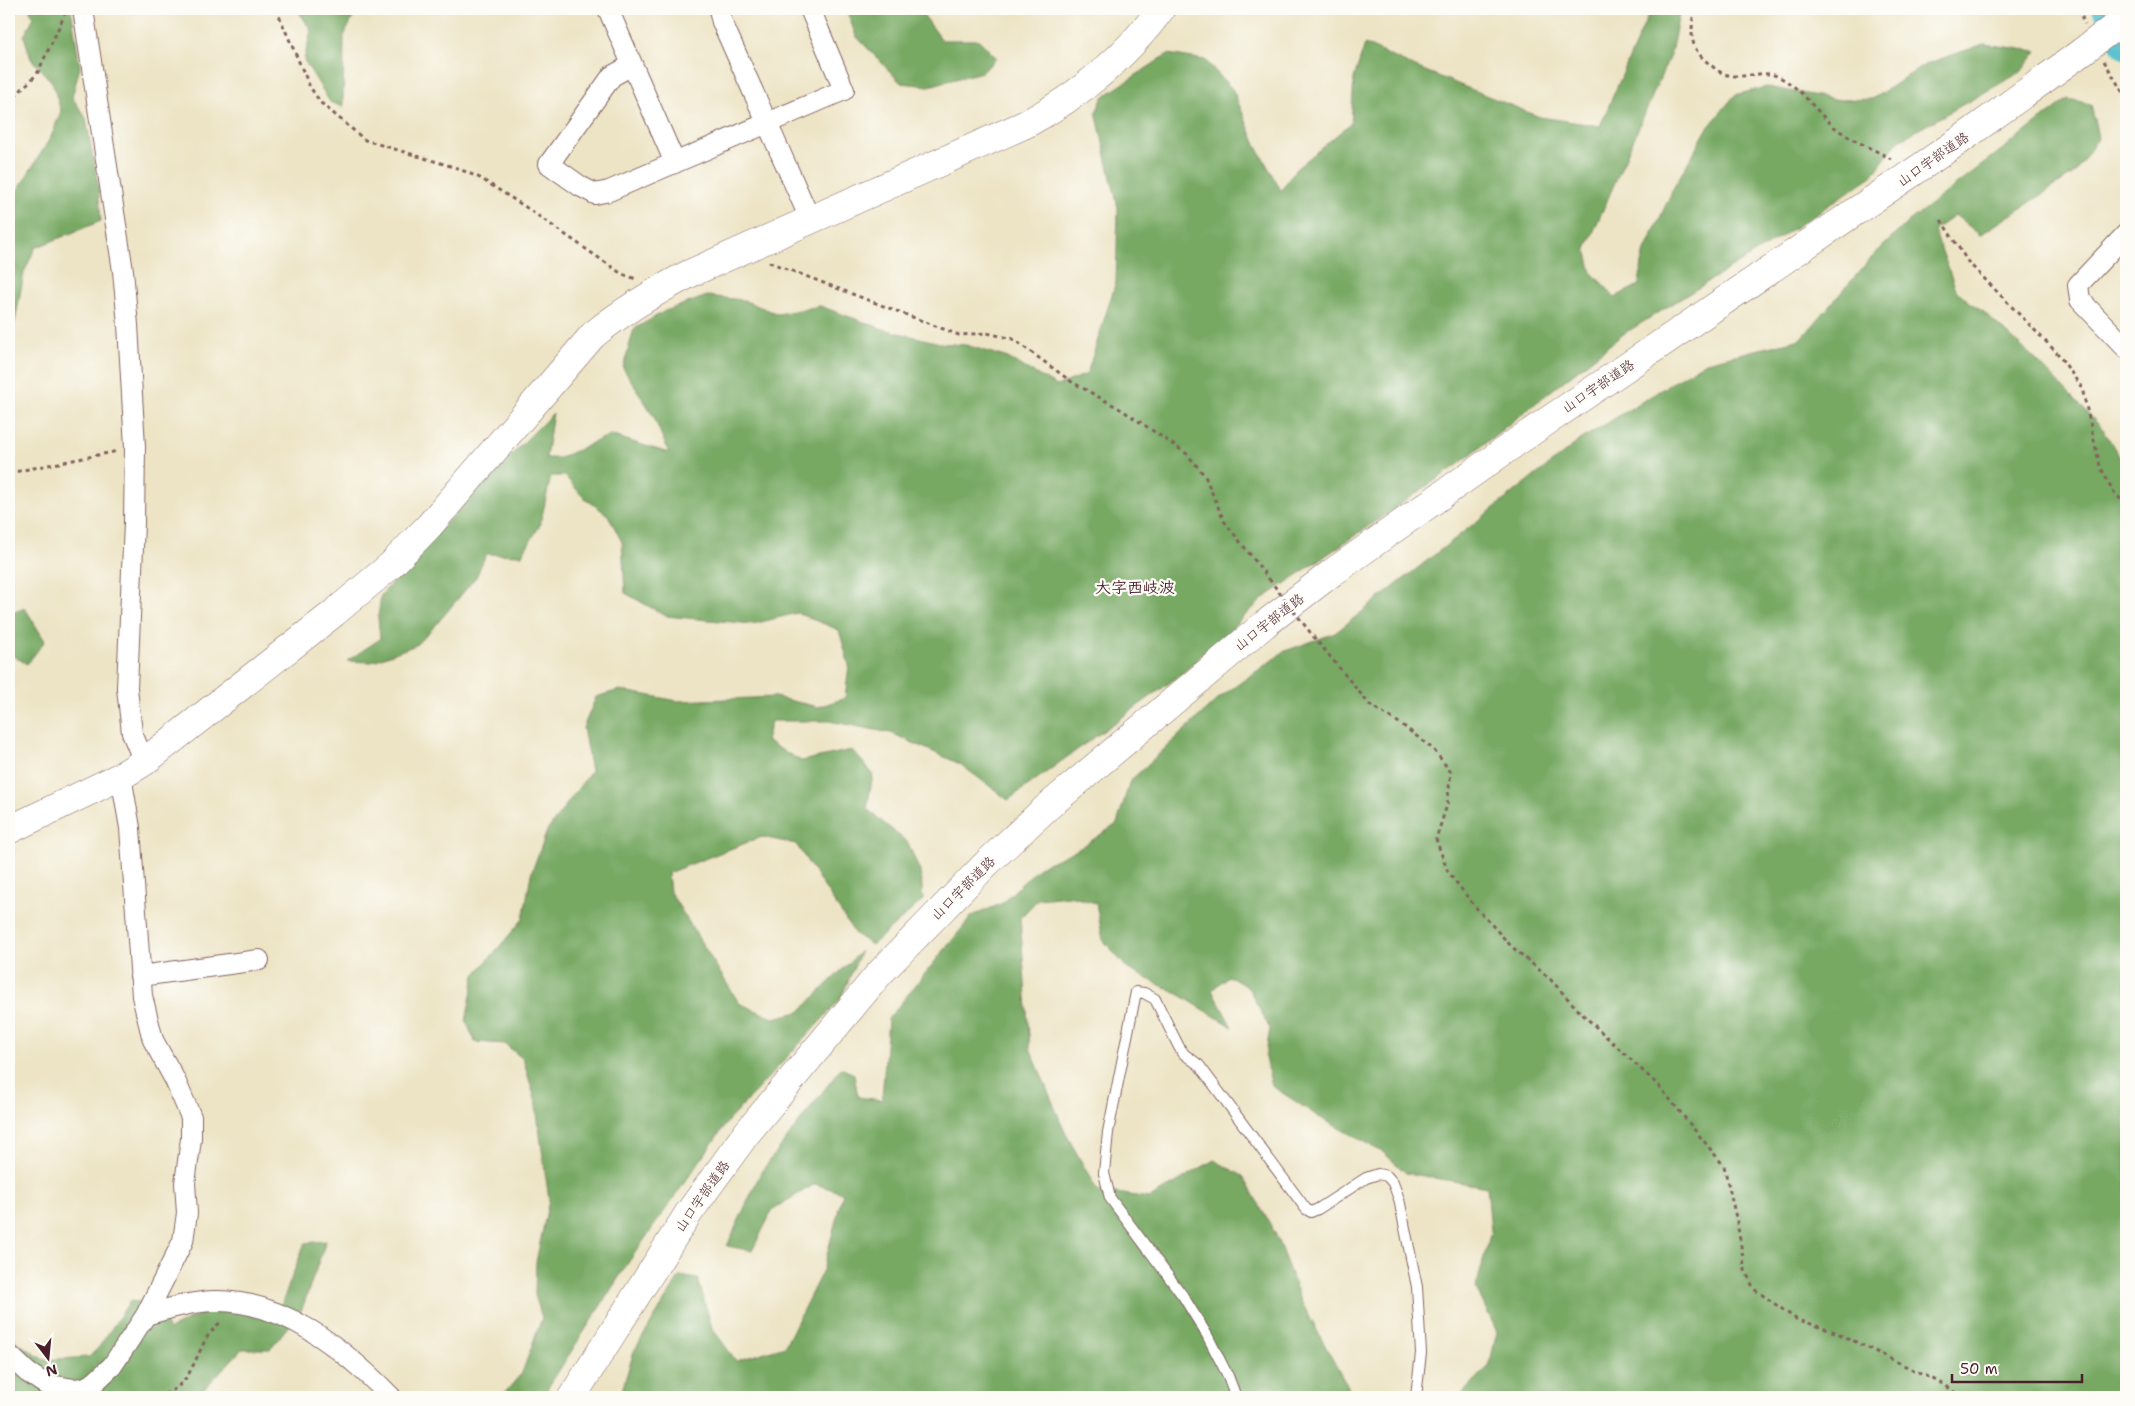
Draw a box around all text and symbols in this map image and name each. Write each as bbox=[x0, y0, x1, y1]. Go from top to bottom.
street label: 山口宇部道路 bbox=[1893, 128, 1973, 190]
street label: 山口宇部道路 bbox=[1558, 355, 1638, 417]
district label: 大字西岐波 bbox=[1095, 577, 1175, 598]
street label: 山口宇部道路 bbox=[1230, 589, 1308, 655]
street label: 山口宇部道路 bbox=[927, 852, 999, 924]
street label: 山口宇部道路 bbox=[671, 1156, 733, 1236]
north arrow bbox=[22, 1334, 72, 1384]
scale bar bbox=[1952, 1351, 2082, 1383]
text: 50 m bbox=[1960, 1359, 1998, 1379]
text: N bbox=[44, 1360, 59, 1381]

